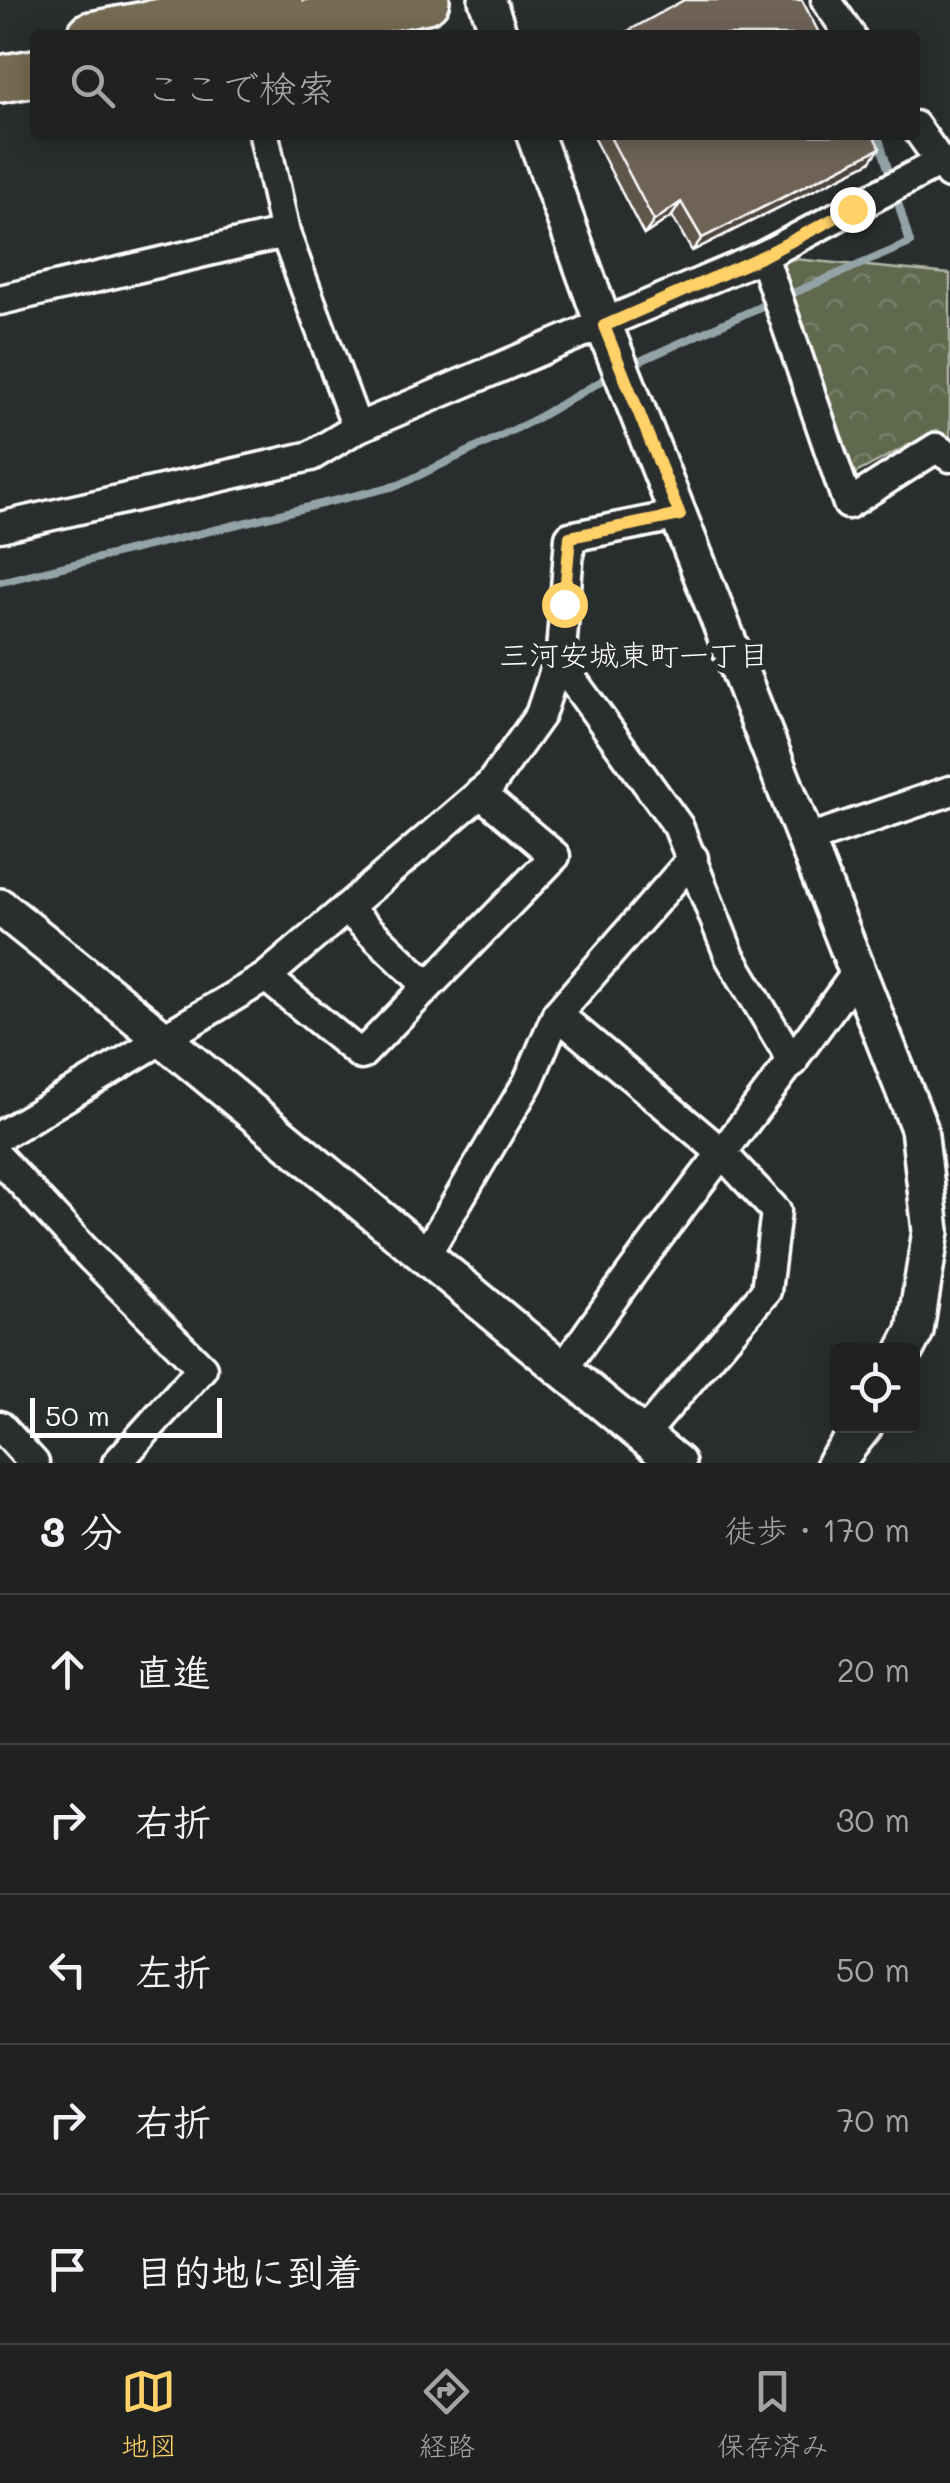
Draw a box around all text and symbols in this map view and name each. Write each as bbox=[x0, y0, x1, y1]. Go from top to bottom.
search box bbox=[30, 30, 920, 140]
icon: search bbox=[65, 58, 120, 113]
text: ここで検索 bbox=[145, 62, 335, 112]
route end bbox=[830, 187, 876, 233]
route start bbox=[542, 582, 588, 628]
district label: 三河安城東町一丁目 bbox=[499, 634, 769, 674]
map controls bbox=[830, 1343, 920, 1433]
button: locate bbox=[830, 1343, 920, 1433]
scale bar bbox=[30, 1393, 222, 1438]
text: 50 m bbox=[45, 1397, 110, 1433]
text: 3 分 bbox=[40, 1503, 122, 1558]
text: 徒歩 · 170 m bbox=[724, 1508, 910, 1550]
icon: ahead bbox=[40, 1642, 95, 1697]
text: 直進 bbox=[135, 1646, 211, 1696]
text: 20 m bbox=[837, 1648, 910, 1690]
icon: right bbox=[40, 1792, 95, 1847]
text: 右折 bbox=[135, 1796, 211, 1846]
text: 30 m bbox=[836, 1798, 910, 1840]
icon: left bbox=[40, 1942, 95, 1997]
text: 左折 bbox=[135, 1946, 211, 1996]
text: 50 m bbox=[836, 1948, 910, 1990]
icon: right bbox=[40, 2092, 95, 2147]
text: 右折 bbox=[135, 2096, 211, 2146]
text: 70 m bbox=[837, 2098, 910, 2140]
icon: arrive bbox=[40, 2242, 95, 2297]
text: 目的地に到着 bbox=[135, 2246, 363, 2296]
tab: 地図 bbox=[121, 2364, 177, 2464]
tab: 経路 bbox=[419, 2364, 475, 2464]
tab: 保存済み bbox=[717, 2364, 829, 2464]

